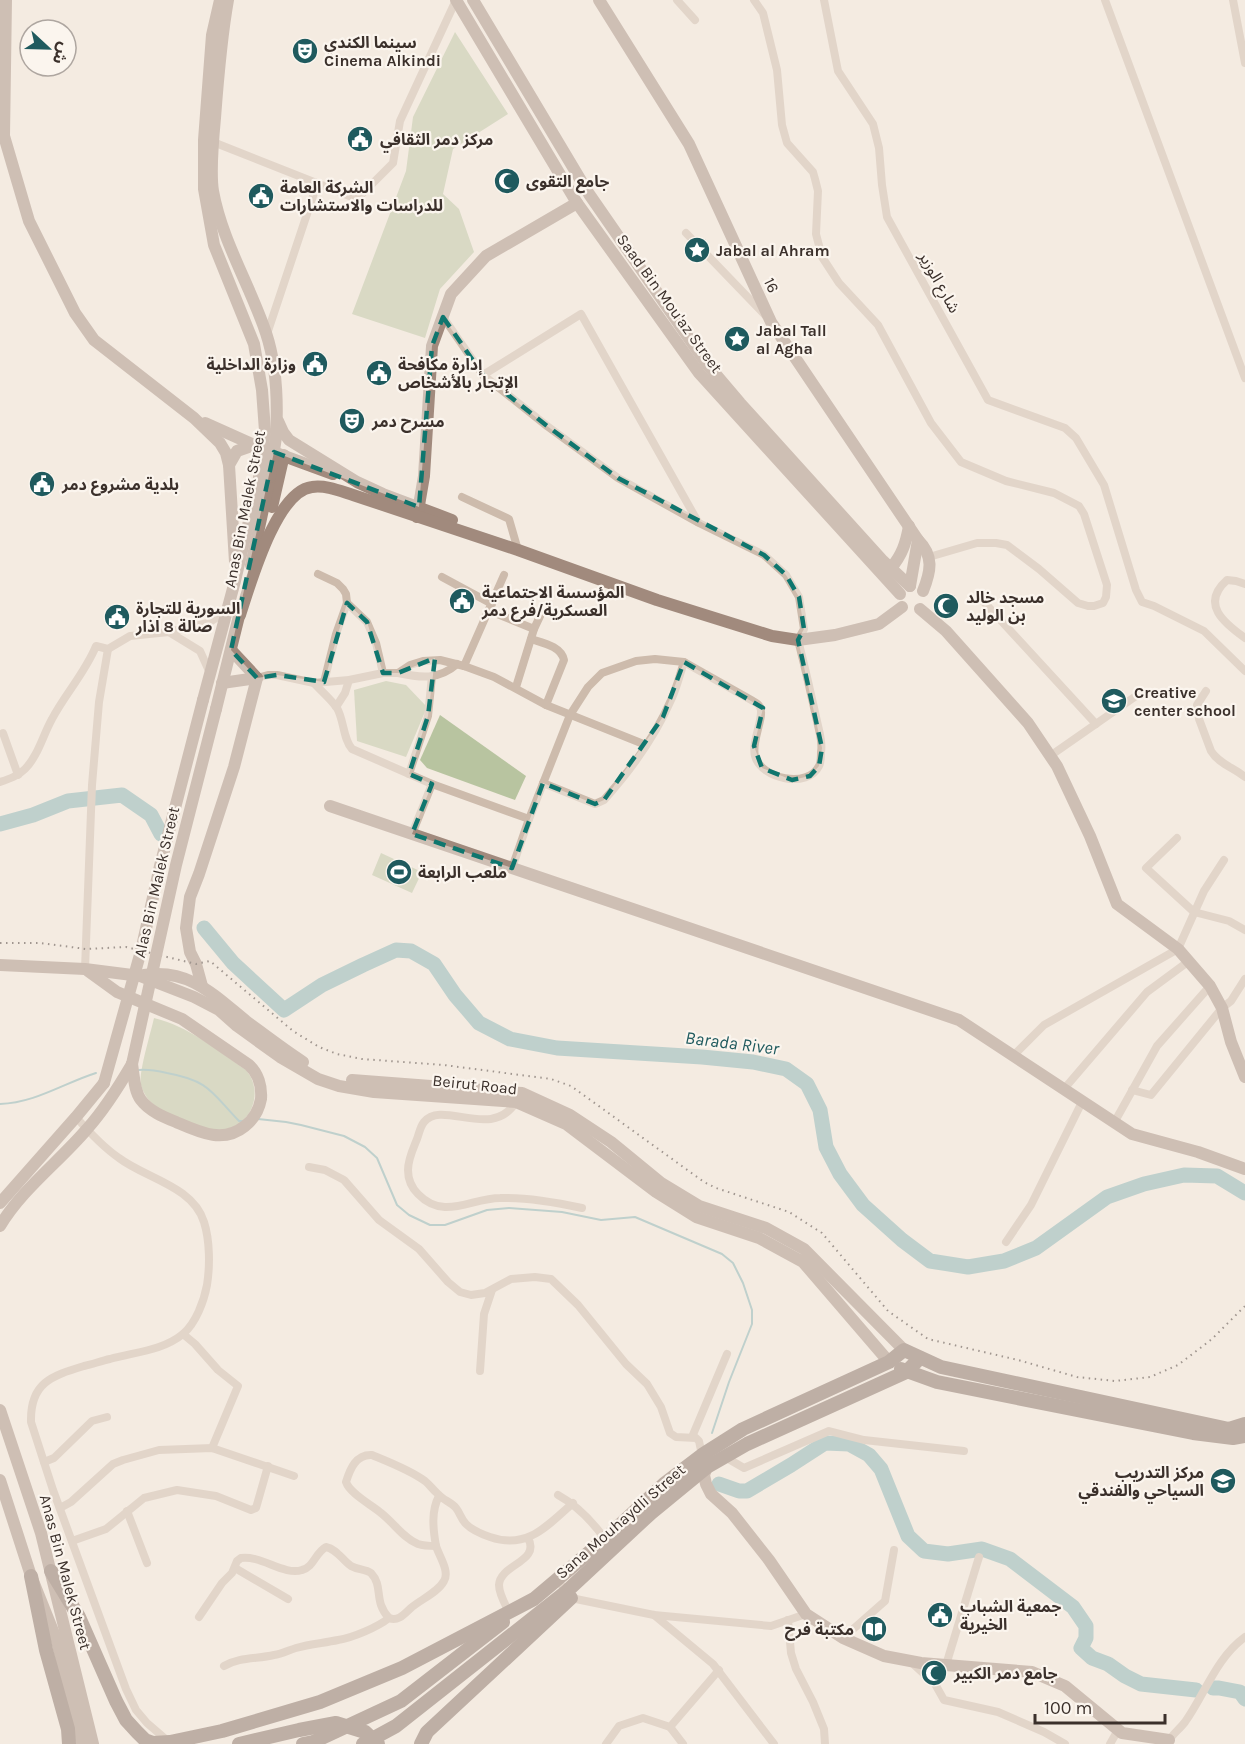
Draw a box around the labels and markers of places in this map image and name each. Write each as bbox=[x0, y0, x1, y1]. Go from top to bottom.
place label: سينما الكندي Cinema Alkindi bbox=[324, 33, 441, 70]
theatre icon: سينما الكندي Cinema Alkindi bbox=[290, 36, 320, 66]
public building icon: مركز دمر الثقافي bbox=[345, 124, 375, 154]
place label: مركز دمر الثقافي bbox=[380, 130, 493, 153]
mosque icon: جامع التقوى bbox=[492, 166, 522, 196]
place label: جامع التقوى bbox=[526, 172, 609, 194]
place label: الشركة العامة للدراسات والاستشارات bbox=[280, 178, 443, 215]
public building icon: الشركة العامة للدراسات والاستشارات bbox=[246, 181, 276, 211]
place icon: Jabal al Ahram bbox=[682, 235, 712, 265]
place label: Jabal al Ahram bbox=[716, 241, 830, 260]
place label: Jabal Tall al Agha bbox=[756, 321, 827, 358]
place icon: Jabal Tall al Agha bbox=[722, 324, 752, 354]
public building icon: وزارة الداخلية bbox=[300, 349, 330, 379]
place label: وزارة الداخلية bbox=[206, 355, 296, 374]
place label: إدارة مكافحة الإتجار بالأشخاص bbox=[398, 355, 518, 394]
public building icon: إدارة مكافحة الإتجار بالأشخاص bbox=[364, 358, 394, 388]
theatre icon: مسرح دمر bbox=[337, 406, 367, 436]
place label: مسرح دمر bbox=[371, 412, 445, 433]
public building icon: بلدية مشروع دمر bbox=[27, 469, 57, 499]
place label: بلدية مشروع دمر bbox=[61, 475, 179, 496]
place label: المؤسسة الاجتماعية العسكرية/فرع دمر bbox=[481, 583, 624, 622]
public building icon: المؤسسة الاجتماعية العسكرية/فرع دمر bbox=[447, 586, 477, 616]
place label: مسجد خالد بن الوليد bbox=[966, 588, 1044, 625]
mosque icon: مسجد خالد بن الوليد bbox=[931, 591, 961, 621]
place label: السورية للتجارة صالة 8 اذار bbox=[135, 599, 240, 636]
public building icon: السورية للتجارة صالة 8 اذار bbox=[102, 602, 132, 632]
place label: Creative center school bbox=[1134, 683, 1236, 720]
school or university icon: Creative center school bbox=[1099, 686, 1129, 716]
sports icon: ملعب الرابعة bbox=[384, 857, 414, 887]
place label: ملعب الرابعة bbox=[418, 863, 507, 882]
place label: مركز التدريب السياحي والفندقي bbox=[1078, 1463, 1204, 1504]
school or university icon: مركز التدريب السياحي والفندقي bbox=[1208, 1466, 1238, 1496]
place label: جمعية الشباب الخيرية bbox=[960, 1597, 1061, 1634]
public building icon: جمعية الشباب الخيرية bbox=[925, 1600, 955, 1630]
library icon: مكتبة فرح bbox=[859, 1614, 889, 1644]
place label: مكتبة فرح bbox=[785, 1620, 854, 1641]
mosque icon: جامع دمر الكبير bbox=[919, 1658, 949, 1688]
place label: جامع دمر الكبير bbox=[953, 1664, 1058, 1686]

